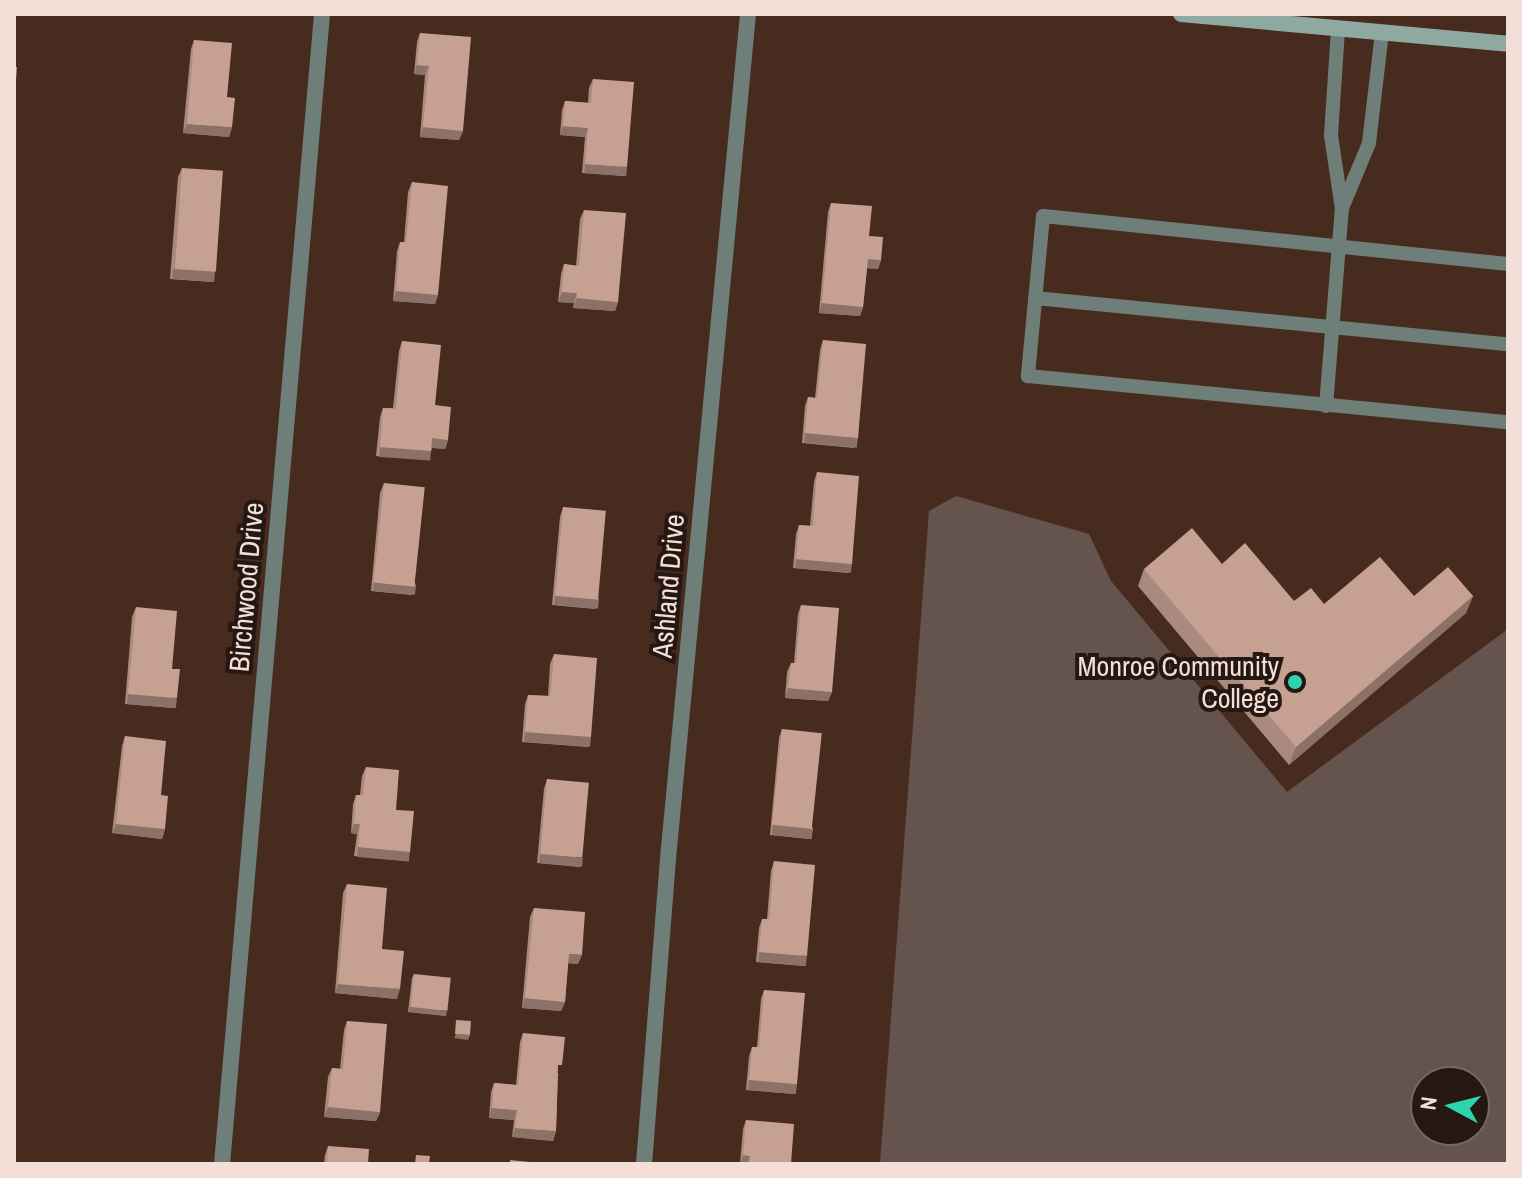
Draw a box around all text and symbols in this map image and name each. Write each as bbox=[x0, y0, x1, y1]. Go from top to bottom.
street label: Birchwood Drive bbox=[222, 501, 270, 673]
street label: Ashland Drive bbox=[645, 513, 691, 659]
place label: Monroe Community College bbox=[1077, 649, 1279, 715]
marker: Monroe Community College bbox=[1286, 673, 1304, 691]
north arrow bbox=[1410, 1066, 1490, 1146]
text: N bbox=[1412, 1095, 1444, 1112]

